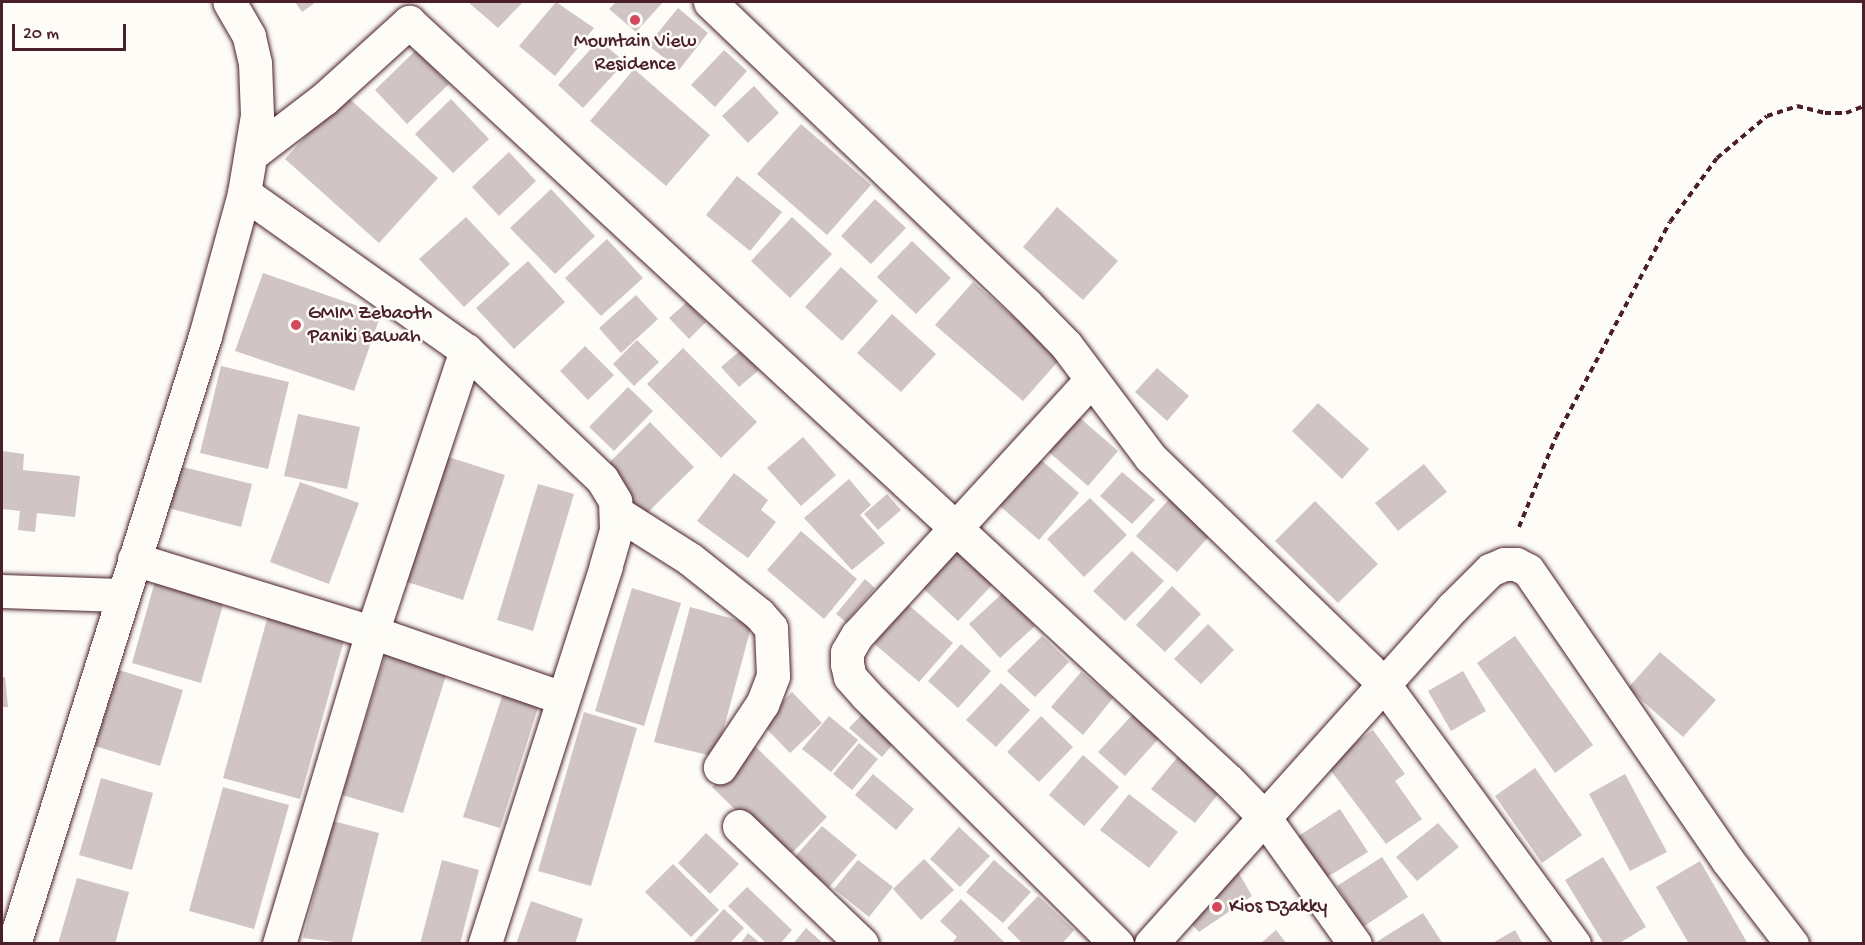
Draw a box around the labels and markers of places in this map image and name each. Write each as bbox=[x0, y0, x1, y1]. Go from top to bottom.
marker: Mountain View Residence bbox=[628, 13, 642, 27]
place label: Mountain View Residence bbox=[574, 30, 696, 77]
place label: GMIM Zebaoth Paniki Bawah bbox=[308, 302, 432, 349]
marker: GMIM Zebaoth Paniki Bawah bbox=[289, 318, 303, 332]
place label: Kios Dzakky bbox=[1229, 895, 1327, 919]
marker: Kios Dzakky bbox=[1210, 900, 1224, 914]

